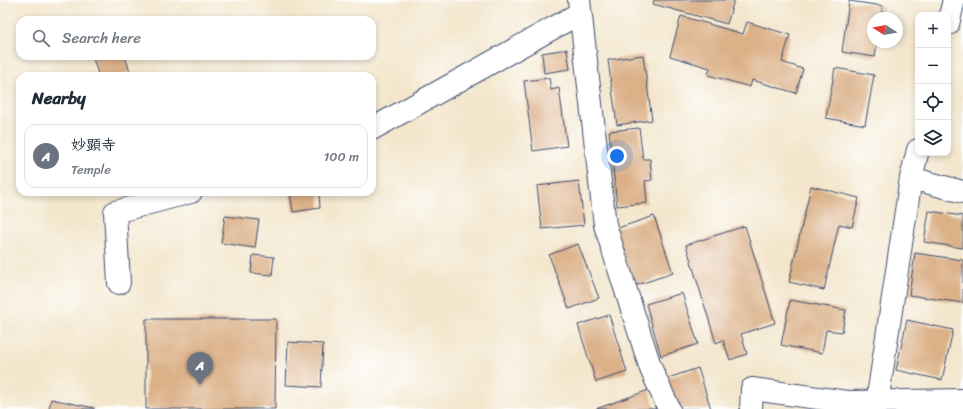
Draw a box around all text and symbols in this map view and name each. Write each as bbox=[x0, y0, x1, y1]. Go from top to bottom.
north arrow bbox=[867, 12, 903, 48]
map controls bbox=[915, 12, 951, 156]
button: + bbox=[915, 12, 951, 48]
search box bbox=[16, 16, 376, 60]
text: Search here bbox=[62, 25, 141, 51]
icon: search bbox=[30, 27, 52, 49]
button: − bbox=[915, 48, 951, 84]
text: Nearby bbox=[32, 83, 86, 113]
button: locate bbox=[915, 84, 951, 120]
button: layers bbox=[915, 120, 951, 156]
text: 妙顕寺 bbox=[71, 132, 116, 158]
text: A bbox=[42, 145, 50, 168]
text: 100 m bbox=[324, 145, 359, 168]
your location bbox=[607, 146, 627, 166]
text: Temple bbox=[71, 158, 111, 181]
pin: A bbox=[187, 352, 213, 385]

